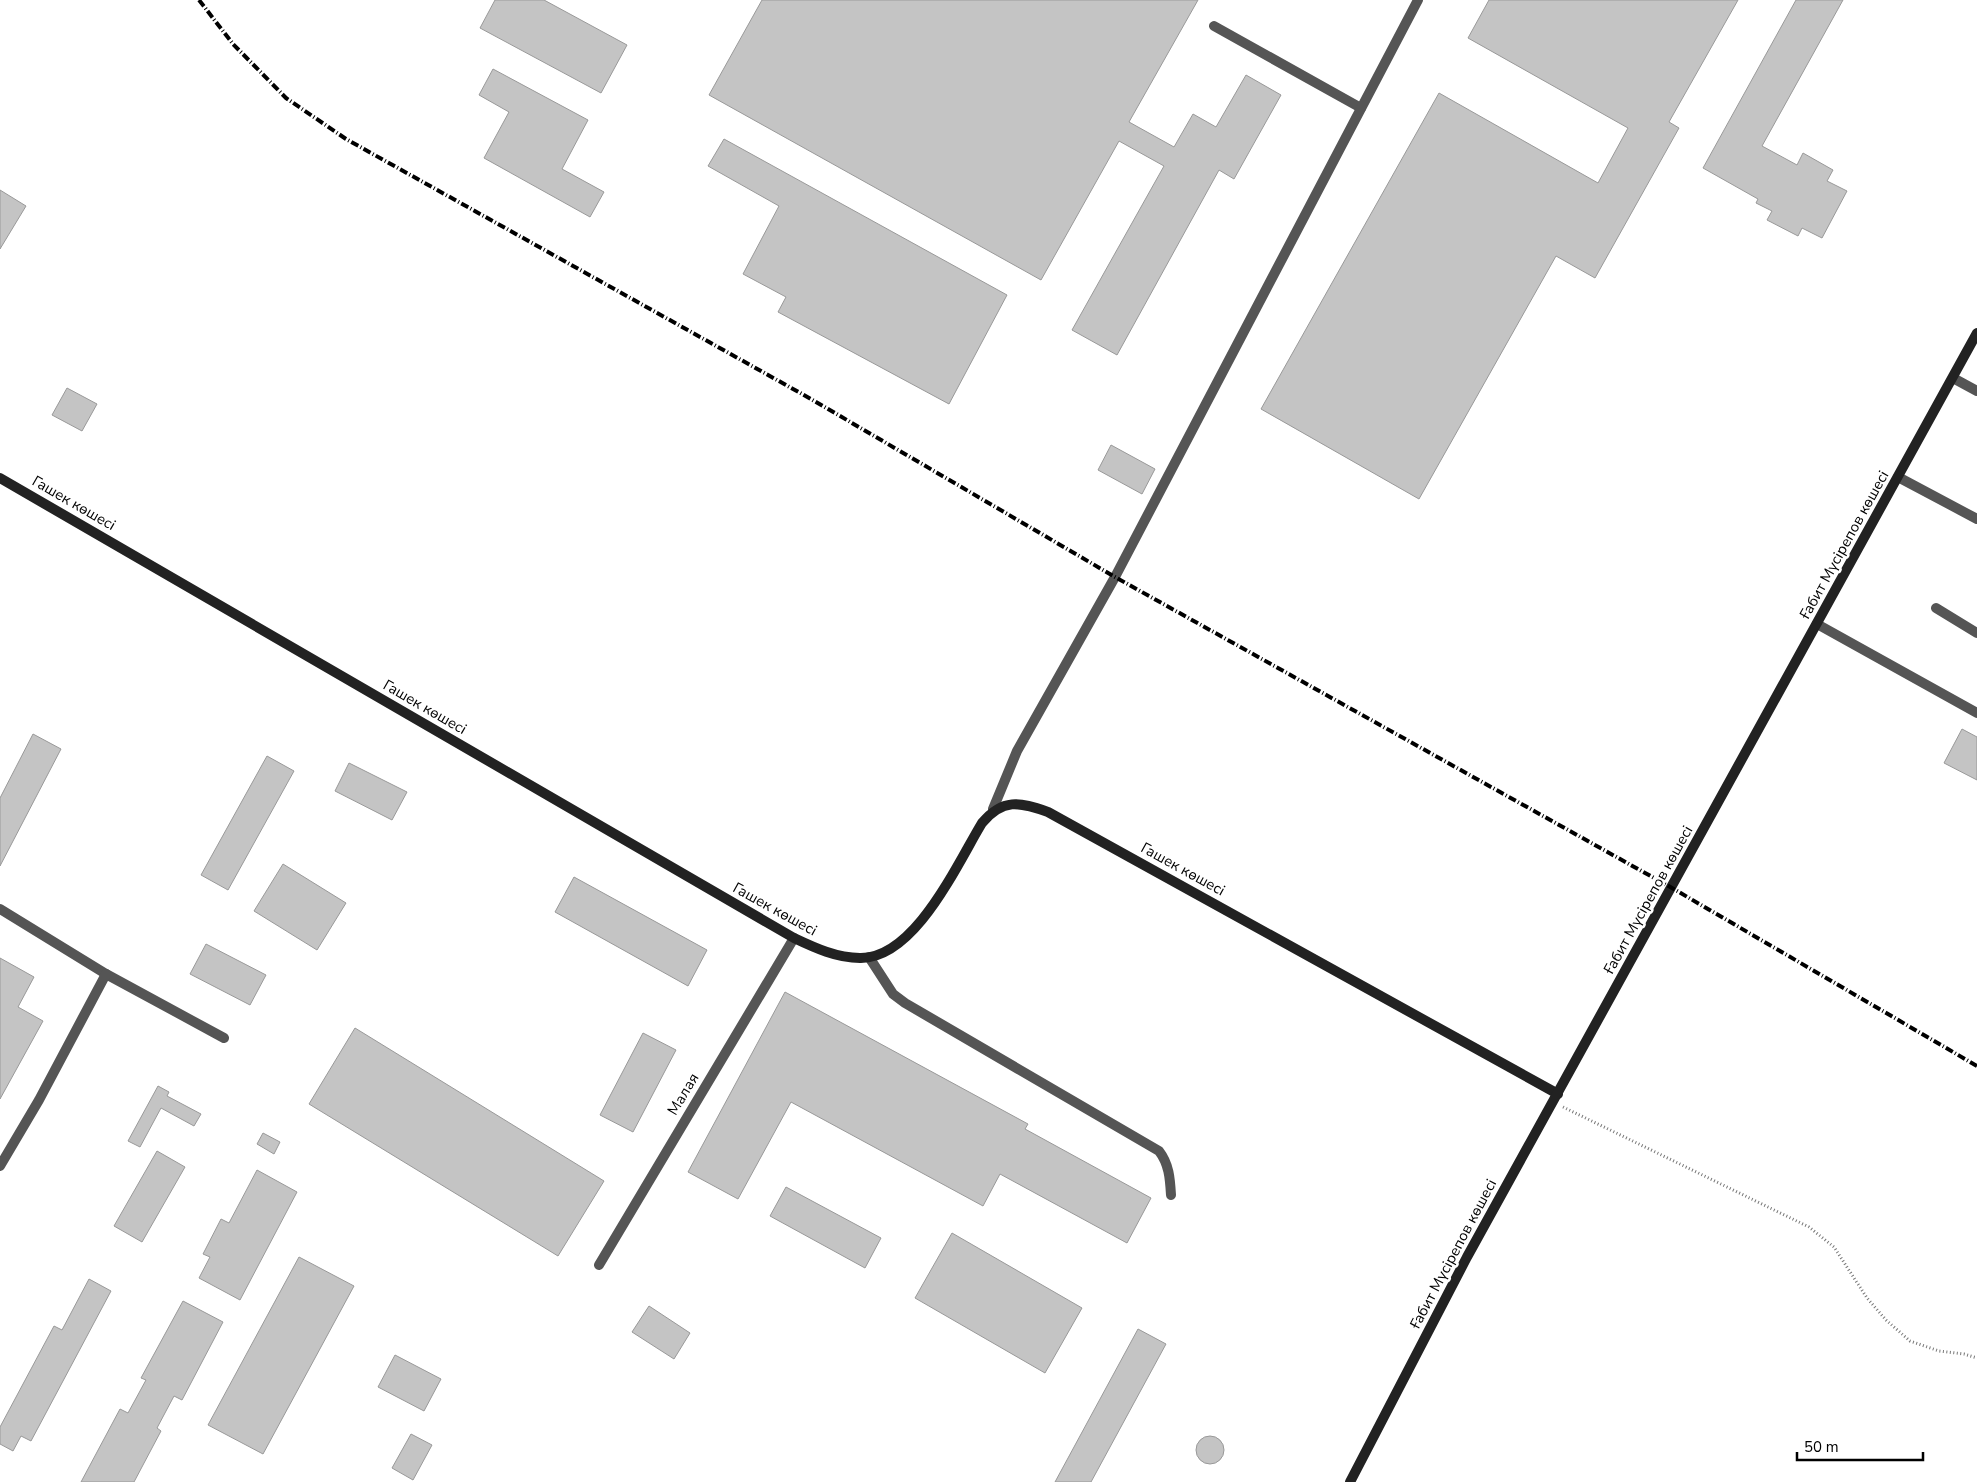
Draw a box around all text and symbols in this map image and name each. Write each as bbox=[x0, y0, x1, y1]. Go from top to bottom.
street label: Ғабит Мүсірепов көшесі bbox=[1795, 467, 1893, 623]
street label: Гашек көшесі bbox=[29, 471, 119, 535]
street label: Гашек көшесі bbox=[380, 675, 470, 739]
street label: Ғабит Мүсірепов көшесі bbox=[1599, 822, 1697, 978]
street label: Гашек көшесі bbox=[1137, 838, 1229, 900]
street label: Гашек көшесі bbox=[729, 878, 821, 940]
street label: Малая bbox=[663, 1069, 703, 1119]
street label: Ғабит Мүсірепов көшесі bbox=[1405, 1175, 1501, 1333]
scale bar bbox=[1797, 1430, 1923, 1462]
text: 50 m bbox=[1804, 1437, 1839, 1457]

